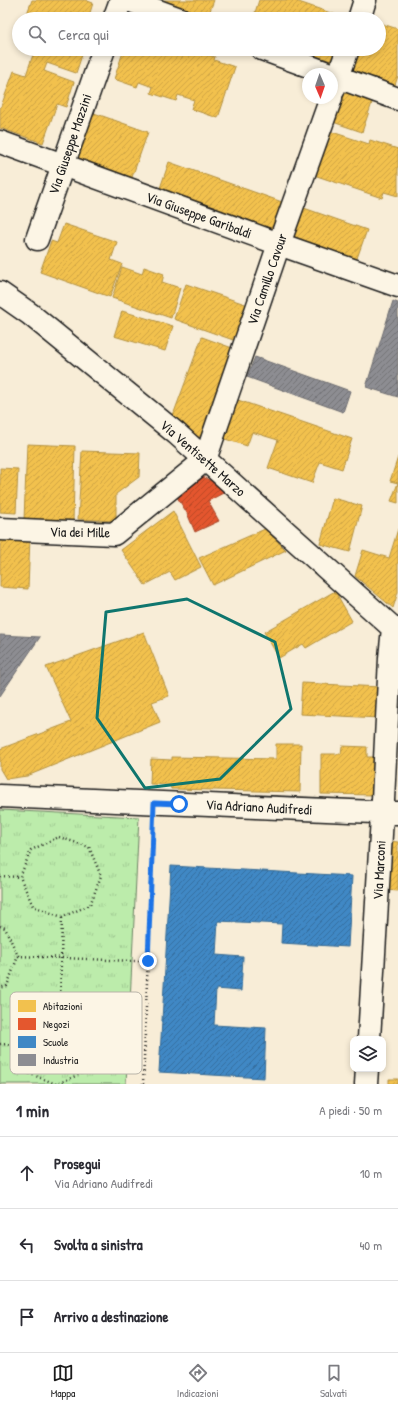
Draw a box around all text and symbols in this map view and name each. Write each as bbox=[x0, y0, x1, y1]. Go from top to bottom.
search box bbox=[12, 12, 386, 56]
icon: search bbox=[26, 23, 48, 45]
text: Cerca qui bbox=[58, 24, 109, 45]
north arrow bbox=[302, 68, 338, 104]
street label: Via Giuseppe Mazzini bbox=[43, 91, 97, 197]
street label: Via Giuseppe Garibaldi bbox=[143, 187, 255, 243]
street label: Via Camillo Cavour bbox=[242, 230, 291, 327]
street label: Via Ventisette Marzo bbox=[156, 415, 250, 500]
street label: Via dei Mille bbox=[50, 521, 111, 542]
street label: Via Adriano Audifredi bbox=[205, 794, 313, 819]
route start bbox=[170, 795, 188, 813]
street label: Via Marconi bbox=[367, 840, 390, 900]
route end bbox=[139, 952, 157, 970]
legend bbox=[10, 992, 142, 1074]
text: Abitazioni bbox=[43, 999, 83, 1013]
text: Negozi bbox=[43, 1017, 70, 1031]
text: Scuole bbox=[43, 1035, 69, 1049]
map controls bbox=[350, 1036, 386, 1072]
button: layers bbox=[350, 1036, 386, 1072]
text: Industria bbox=[43, 1053, 79, 1067]
text: 1 min bbox=[16, 1099, 49, 1122]
text: A piedi · 50 m bbox=[319, 1101, 382, 1119]
text: Prosegui bbox=[54, 1153, 101, 1174]
icon: ahead bbox=[16, 1162, 38, 1184]
text: 10 m bbox=[360, 1164, 382, 1182]
text: Via Adriano Audifredi bbox=[54, 1174, 153, 1192]
icon: left bbox=[16, 1234, 38, 1256]
text: Svolta a sinistra bbox=[54, 1234, 143, 1255]
text: 40 m bbox=[359, 1236, 382, 1254]
icon: arrive bbox=[16, 1306, 38, 1328]
text: Arrivo a destinazione bbox=[54, 1306, 168, 1327]
tab: Mappa bbox=[51, 1362, 75, 1400]
tab: Indicazioni bbox=[177, 1362, 219, 1400]
tab: Salvati bbox=[320, 1362, 347, 1400]

